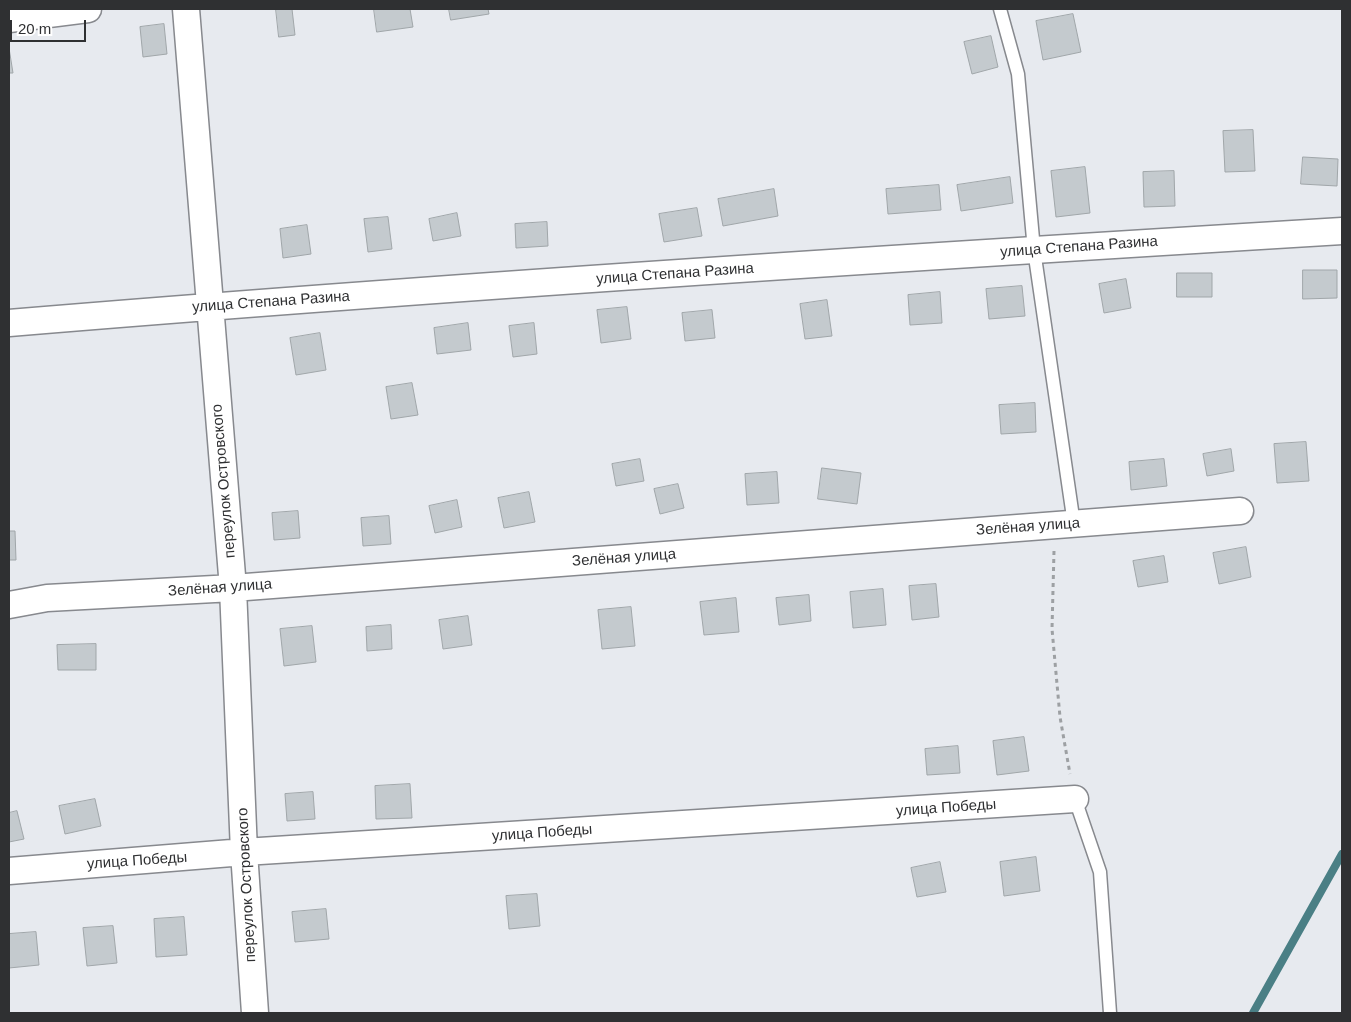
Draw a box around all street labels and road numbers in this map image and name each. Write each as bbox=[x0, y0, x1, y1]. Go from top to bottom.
street label: улица Степана Разина bbox=[1000, 233, 1158, 261]
street label: улица Степана Разина bbox=[596, 260, 754, 288]
street label: улица Степана Разина bbox=[192, 288, 350, 316]
street label: переулок Островского bbox=[208, 403, 240, 559]
street label: Зелёная улица bbox=[975, 514, 1081, 540]
street label: Зелёная улица bbox=[571, 545, 677, 571]
street label: Зелёная улица bbox=[167, 575, 273, 601]
street label: улица Победы bbox=[895, 796, 997, 820]
street label: переулок Островского bbox=[234, 807, 260, 963]
street label: улица Победы bbox=[491, 821, 593, 845]
street label: улица Победы bbox=[86, 849, 188, 873]

